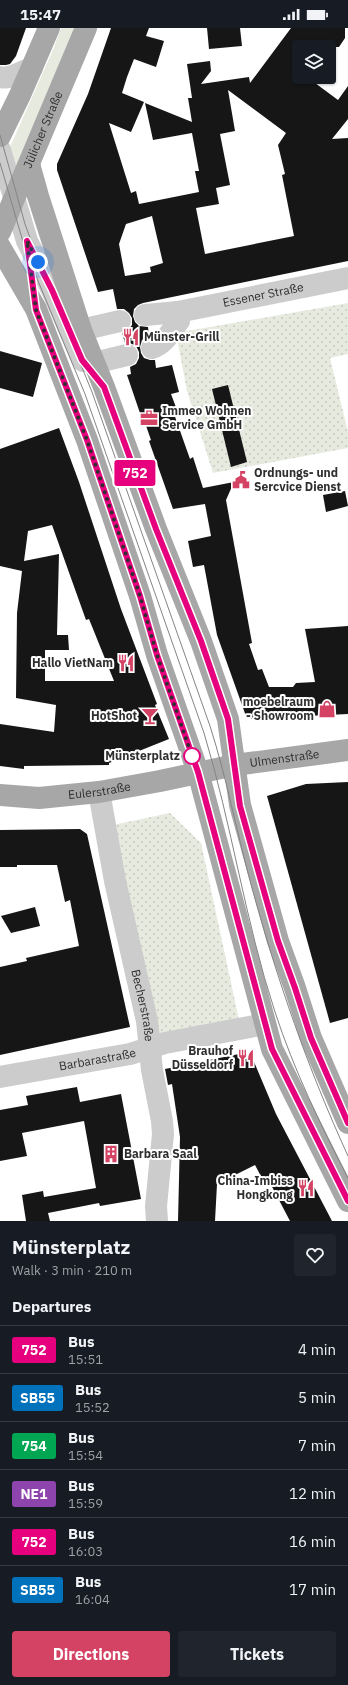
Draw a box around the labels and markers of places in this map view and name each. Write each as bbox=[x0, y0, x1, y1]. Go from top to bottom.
restaurant icon: Münster-Grill bbox=[121, 327, 141, 347]
place label: Münster-Grill bbox=[144, 329, 220, 344]
place label: Immeo Wohnen Service GmbH bbox=[162, 403, 251, 432]
office icon: Immeo Wohnen Service GmbH bbox=[139, 408, 159, 428]
place label: Ordnungs- und Sercvice Dienst bbox=[254, 465, 341, 494]
public building icon: Ordnungs- und Sercvice Dienst bbox=[231, 470, 251, 490]
restaurant icon: Hallo VietNam bbox=[116, 653, 136, 673]
place label: Hallo VietNam bbox=[32, 655, 113, 670]
place label: moebelraum - Showroom bbox=[243, 694, 314, 723]
shop icon: moebelraum - Showroom bbox=[317, 699, 337, 719]
bar icon: HotShot bbox=[140, 706, 160, 726]
place label: HotShot bbox=[91, 708, 137, 723]
marker: Münsterplatz bbox=[183, 747, 201, 765]
place label: Münsterplatz bbox=[105, 748, 180, 763]
place label: Brauhof Düsseldorf bbox=[172, 1043, 234, 1072]
restaurant icon: Brauhof Düsseldorf bbox=[236, 1048, 256, 1068]
building icon: Barbara Saal bbox=[101, 1144, 121, 1164]
place label: Barbara Saal bbox=[124, 1146, 197, 1161]
place label: China-Imbiss Hongkong bbox=[218, 1173, 293, 1202]
restaurant icon: China-Imbiss Hongkong bbox=[296, 1178, 316, 1198]

